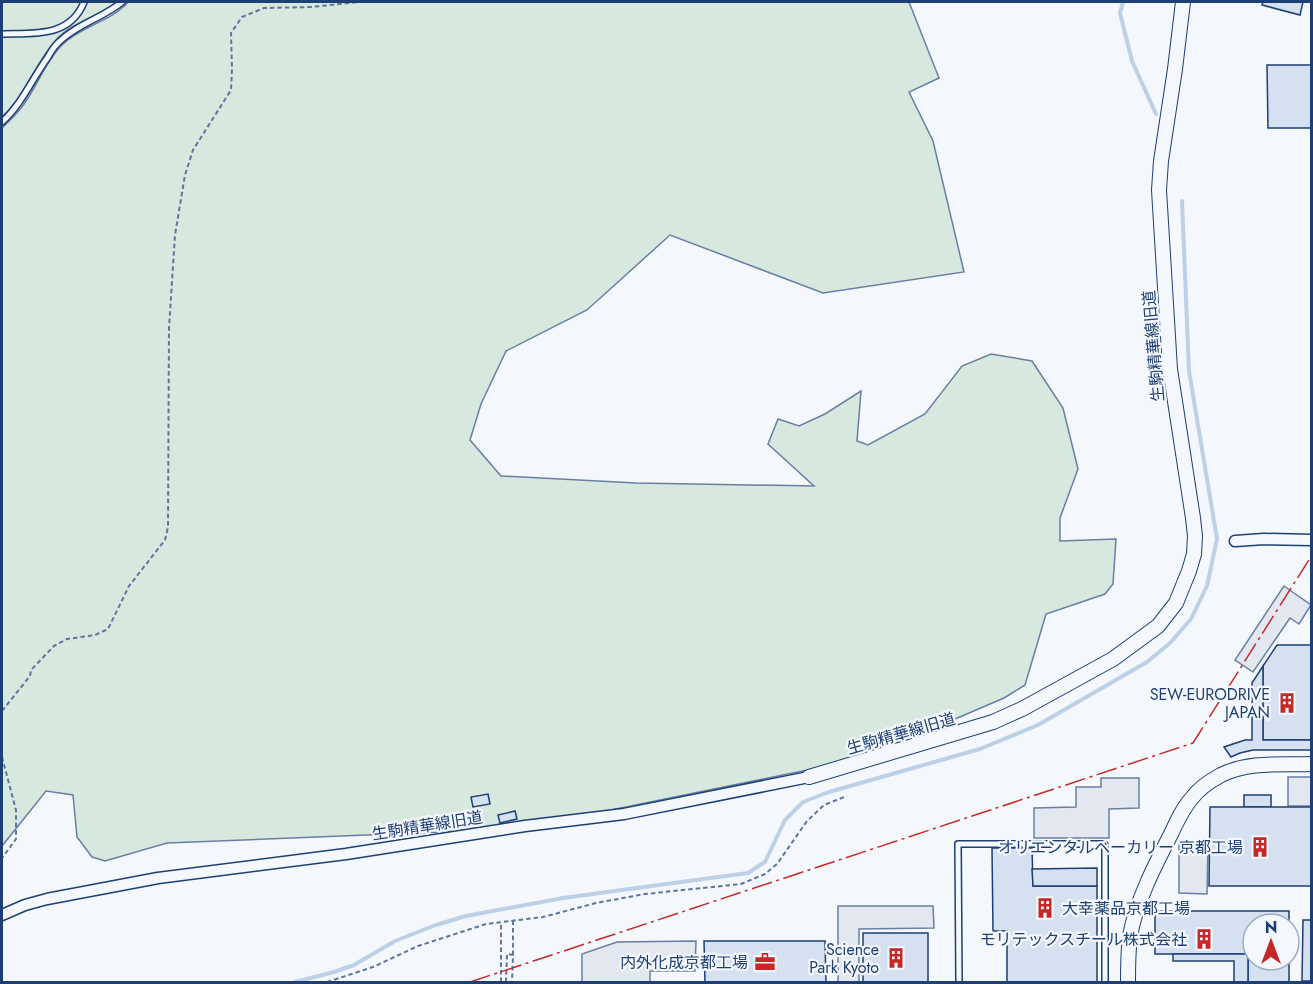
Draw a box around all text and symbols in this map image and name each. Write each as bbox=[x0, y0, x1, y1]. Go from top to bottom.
street label: 生駒精華線旧道 bbox=[1137, 289, 1170, 403]
place label: SEW-EURODRIVE JAPAN bbox=[1150, 683, 1270, 724]
building icon: SEW-EURODRIVE JAPAN bbox=[1275, 691, 1299, 715]
street label: 生駒精華線旧道 bbox=[844, 707, 958, 760]
street label: 生駒精華線旧道 bbox=[370, 805, 484, 846]
building icon: オリエンタルベーカリー 京都工場 bbox=[1248, 835, 1272, 859]
place label: オリエンタルベーカリー 京都工場 bbox=[998, 836, 1243, 859]
building icon: 大幸薬品京都工場 bbox=[1033, 896, 1057, 920]
place label: 大幸薬品京都工場 bbox=[1062, 897, 1190, 920]
north arrow bbox=[1241, 912, 1301, 972]
text: N bbox=[1265, 916, 1277, 939]
building icon: モリテックスチール株式会社 bbox=[1192, 927, 1216, 951]
place label: モリテックスチール株式会社 bbox=[979, 928, 1187, 951]
place label: Science Park Kyoto bbox=[809, 938, 879, 979]
building icon: Science Park Kyoto bbox=[884, 946, 908, 970]
office icon: 内外化成京都工場 bbox=[753, 950, 777, 974]
place label: 内外化成京都工場 bbox=[620, 951, 748, 974]

